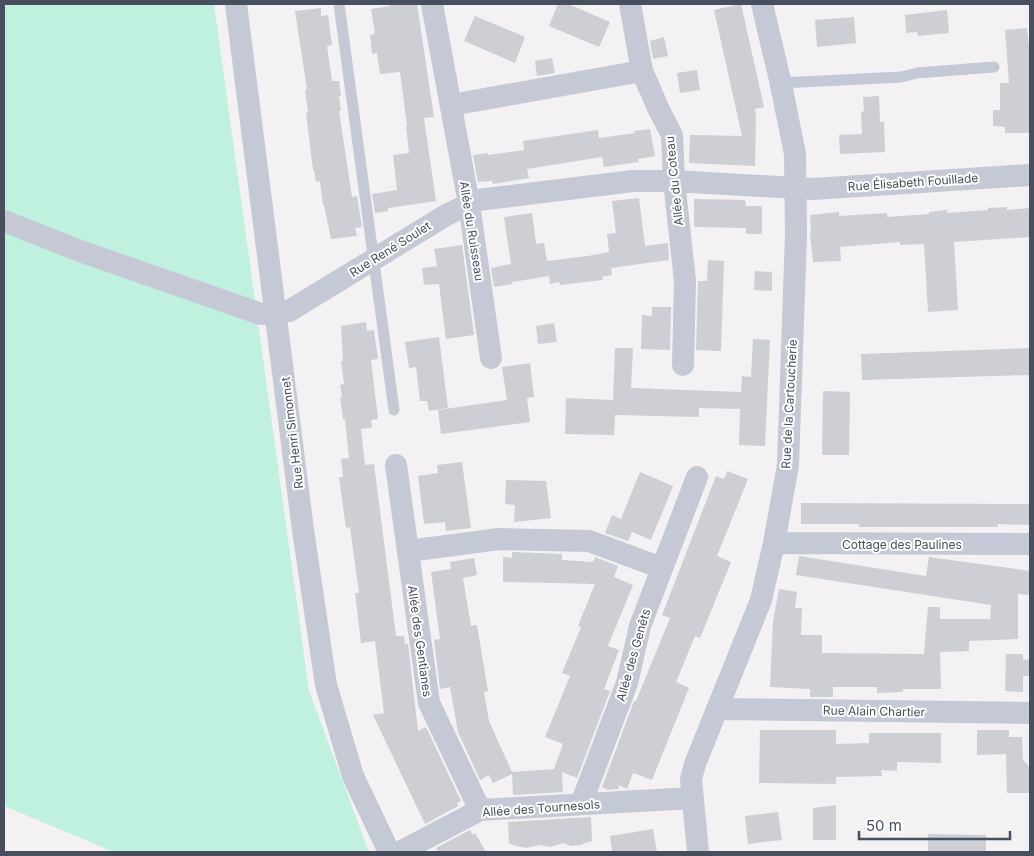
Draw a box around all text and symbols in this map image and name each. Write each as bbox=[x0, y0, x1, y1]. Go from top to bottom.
street label: Allée du Coteau bbox=[662, 135, 686, 227]
street label: Rue Élisabeth Fouillade bbox=[847, 170, 979, 194]
street label: Allée du Ruisseau bbox=[457, 180, 487, 282]
street label: Rue René Soulet bbox=[347, 218, 433, 280]
street label: Rue de la Cartoucherie bbox=[778, 339, 800, 469]
street label: Rue Henri Simonnet bbox=[278, 376, 306, 490]
street label: Cottage des Paulines bbox=[842, 537, 962, 552]
street label: Allée des Gentianes bbox=[405, 584, 435, 698]
street label: Allée des Genêts bbox=[613, 607, 653, 703]
street label: Rue Alain Chartier bbox=[823, 703, 926, 719]
street label: Allée des Tournesols bbox=[482, 796, 600, 820]
scale bar bbox=[859, 808, 1010, 840]
text: 50 m bbox=[866, 816, 902, 835]

